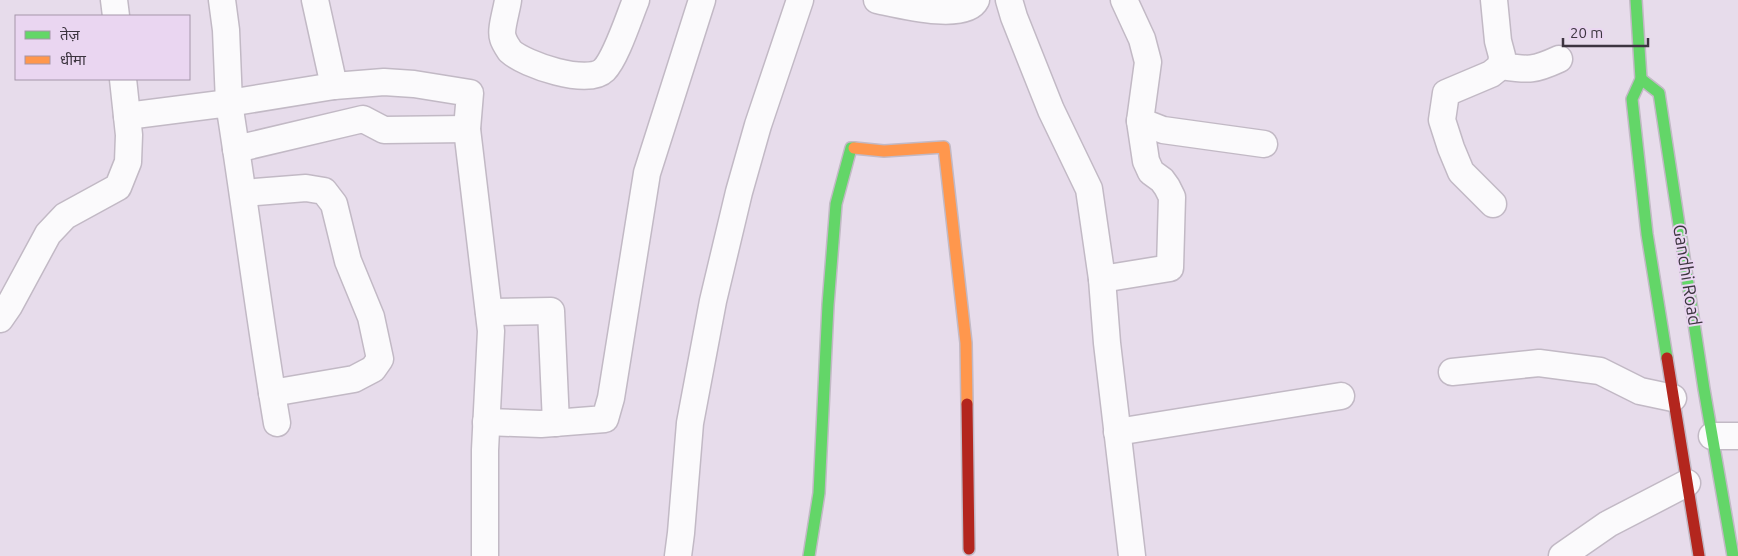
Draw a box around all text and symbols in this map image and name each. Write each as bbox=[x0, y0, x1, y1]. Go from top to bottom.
legend bbox=[15, 15, 190, 80]
scale bar bbox=[1563, 15, 1648, 47]
text: 20 m bbox=[1570, 24, 1603, 41]
text: तेज़ bbox=[60, 26, 81, 43]
text: धीमा bbox=[60, 51, 87, 68]
street label: Gandhi Road bbox=[1670, 223, 1706, 327]

